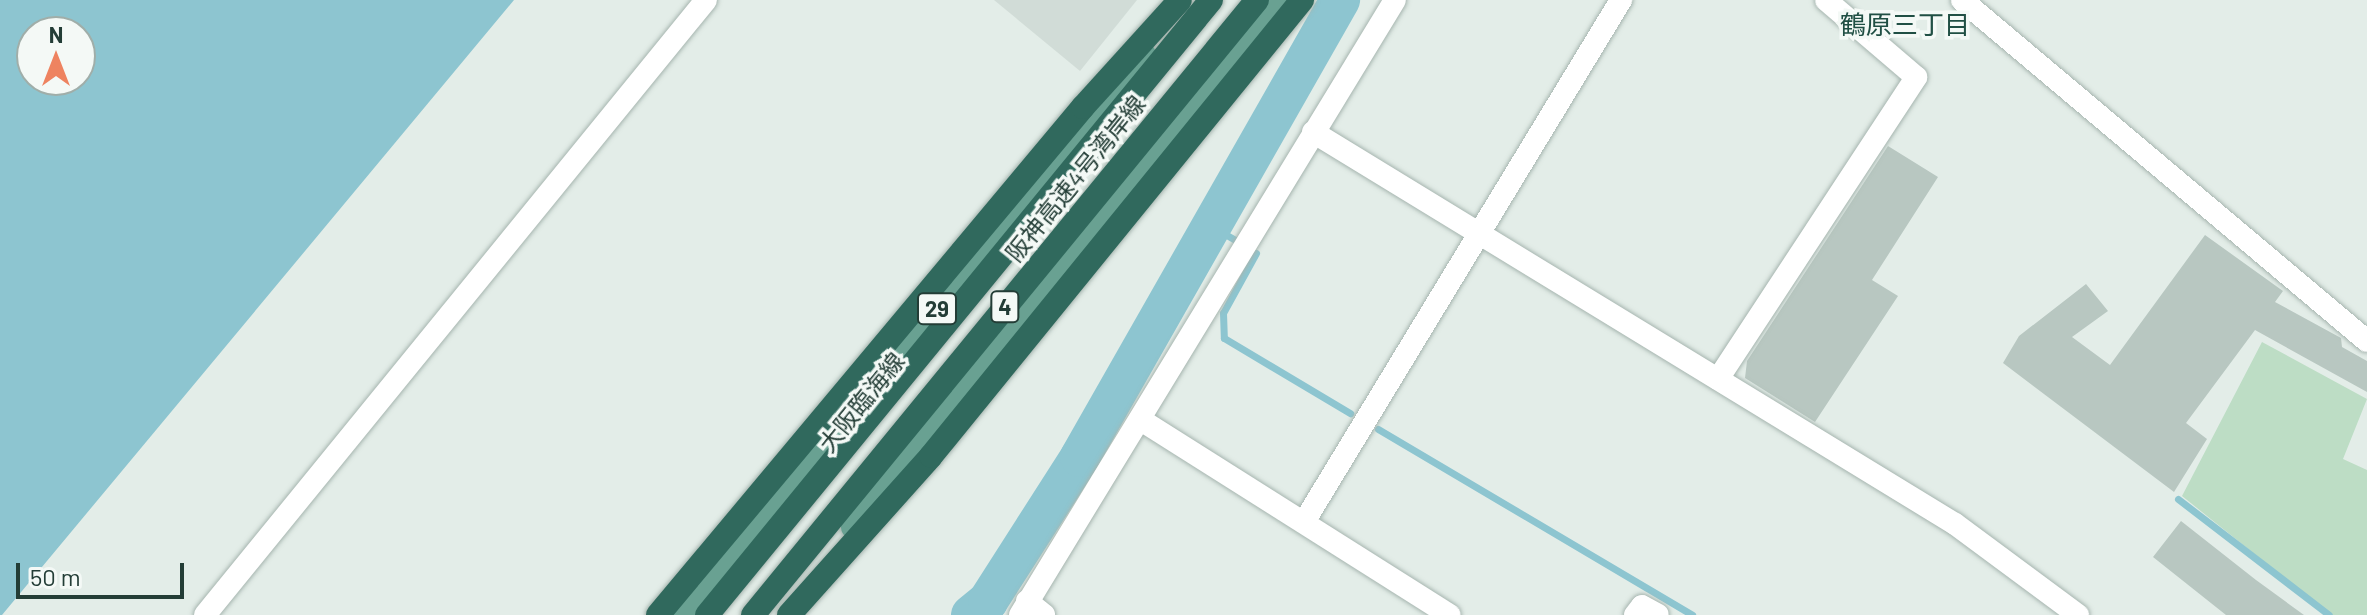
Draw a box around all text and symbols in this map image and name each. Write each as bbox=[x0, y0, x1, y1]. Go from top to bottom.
district label: 鶴原三丁目 bbox=[1840, 8, 1970, 40]
north arrow bbox=[16, 16, 96, 96]
text: N bbox=[49, 21, 63, 47]
street label: 阪神高速4号湾岸線 bbox=[999, 89, 1151, 267]
road number: 4 bbox=[989, 289, 1021, 325]
road number: 29 bbox=[915, 291, 959, 327]
street label: 大阪臨海線 bbox=[812, 346, 910, 458]
scale bar bbox=[20, 547, 188, 597]
text: 50 m bbox=[30, 562, 81, 591]

